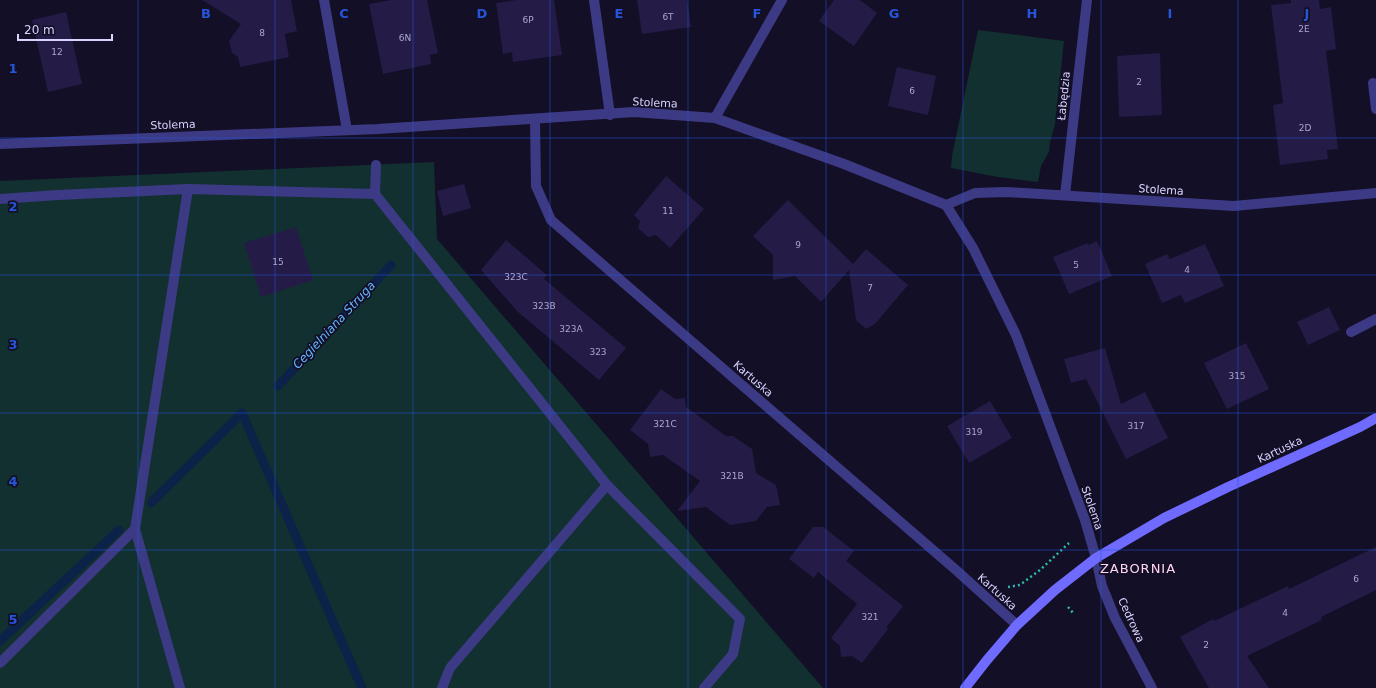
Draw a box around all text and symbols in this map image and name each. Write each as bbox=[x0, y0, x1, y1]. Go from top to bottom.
text: B bbox=[201, 6, 211, 21]
text: C bbox=[339, 6, 349, 21]
text: D bbox=[477, 6, 488, 21]
text: E bbox=[615, 6, 623, 21]
text: F bbox=[753, 6, 761, 21]
text: G bbox=[889, 6, 899, 21]
text: H bbox=[1027, 6, 1037, 21]
text: I bbox=[1168, 6, 1172, 21]
text: J bbox=[1304, 6, 1309, 21]
house number: 6T bbox=[662, 12, 674, 22]
house number: 6P bbox=[522, 15, 534, 25]
scale bar bbox=[18, 16, 112, 42]
text: 20 m bbox=[24, 23, 55, 37]
house number: 2E bbox=[1298, 24, 1310, 34]
house number: 8 bbox=[259, 28, 265, 38]
house number: 6N bbox=[399, 33, 411, 43]
house number: 12 bbox=[51, 47, 63, 57]
text: 1 bbox=[8, 61, 18, 76]
street label: Łabędzia bbox=[1055, 71, 1073, 122]
house number: 2 bbox=[1136, 77, 1142, 87]
house number: 6 bbox=[909, 86, 915, 96]
street label: Stolema bbox=[632, 95, 678, 111]
street label: Stolema bbox=[150, 118, 196, 132]
house number: 2D bbox=[1299, 123, 1311, 133]
street label: Stolema bbox=[1138, 182, 1184, 198]
text: 2 bbox=[8, 199, 18, 214]
house number: 11 bbox=[662, 206, 674, 216]
house number: 9 bbox=[795, 240, 801, 250]
house number: 15 bbox=[272, 257, 284, 267]
house number: 5 bbox=[1073, 260, 1079, 270]
house number: 4 bbox=[1184, 265, 1190, 275]
house number: 323C bbox=[504, 272, 528, 282]
water label: Cegielniana Struga bbox=[290, 278, 378, 372]
house number: 7 bbox=[867, 283, 873, 293]
house number: 323B bbox=[532, 301, 556, 311]
house number: 323A bbox=[559, 324, 584, 334]
text: 3 bbox=[8, 337, 18, 352]
house number: 323 bbox=[589, 347, 607, 357]
street label: Kartuska bbox=[731, 358, 775, 400]
house number: 315 bbox=[1228, 371, 1246, 381]
house number: 321C bbox=[653, 419, 677, 429]
house number: 317 bbox=[1127, 421, 1145, 431]
house number: 319 bbox=[965, 427, 983, 437]
street label: Kartuska bbox=[1255, 434, 1305, 466]
house number: 321B bbox=[720, 471, 744, 481]
text: 4 bbox=[8, 474, 18, 489]
street label: Stolema bbox=[1078, 484, 1106, 532]
district label: ZABORNIA bbox=[1100, 561, 1176, 576]
street label: Kartuska bbox=[975, 571, 1019, 613]
house number: 6 bbox=[1353, 574, 1359, 584]
street label: Cedrowa bbox=[1115, 595, 1147, 645]
house number: 4 bbox=[1282, 608, 1288, 618]
text: 5 bbox=[8, 612, 18, 627]
house number: 321 bbox=[861, 612, 879, 622]
house number: 2 bbox=[1203, 640, 1209, 650]

